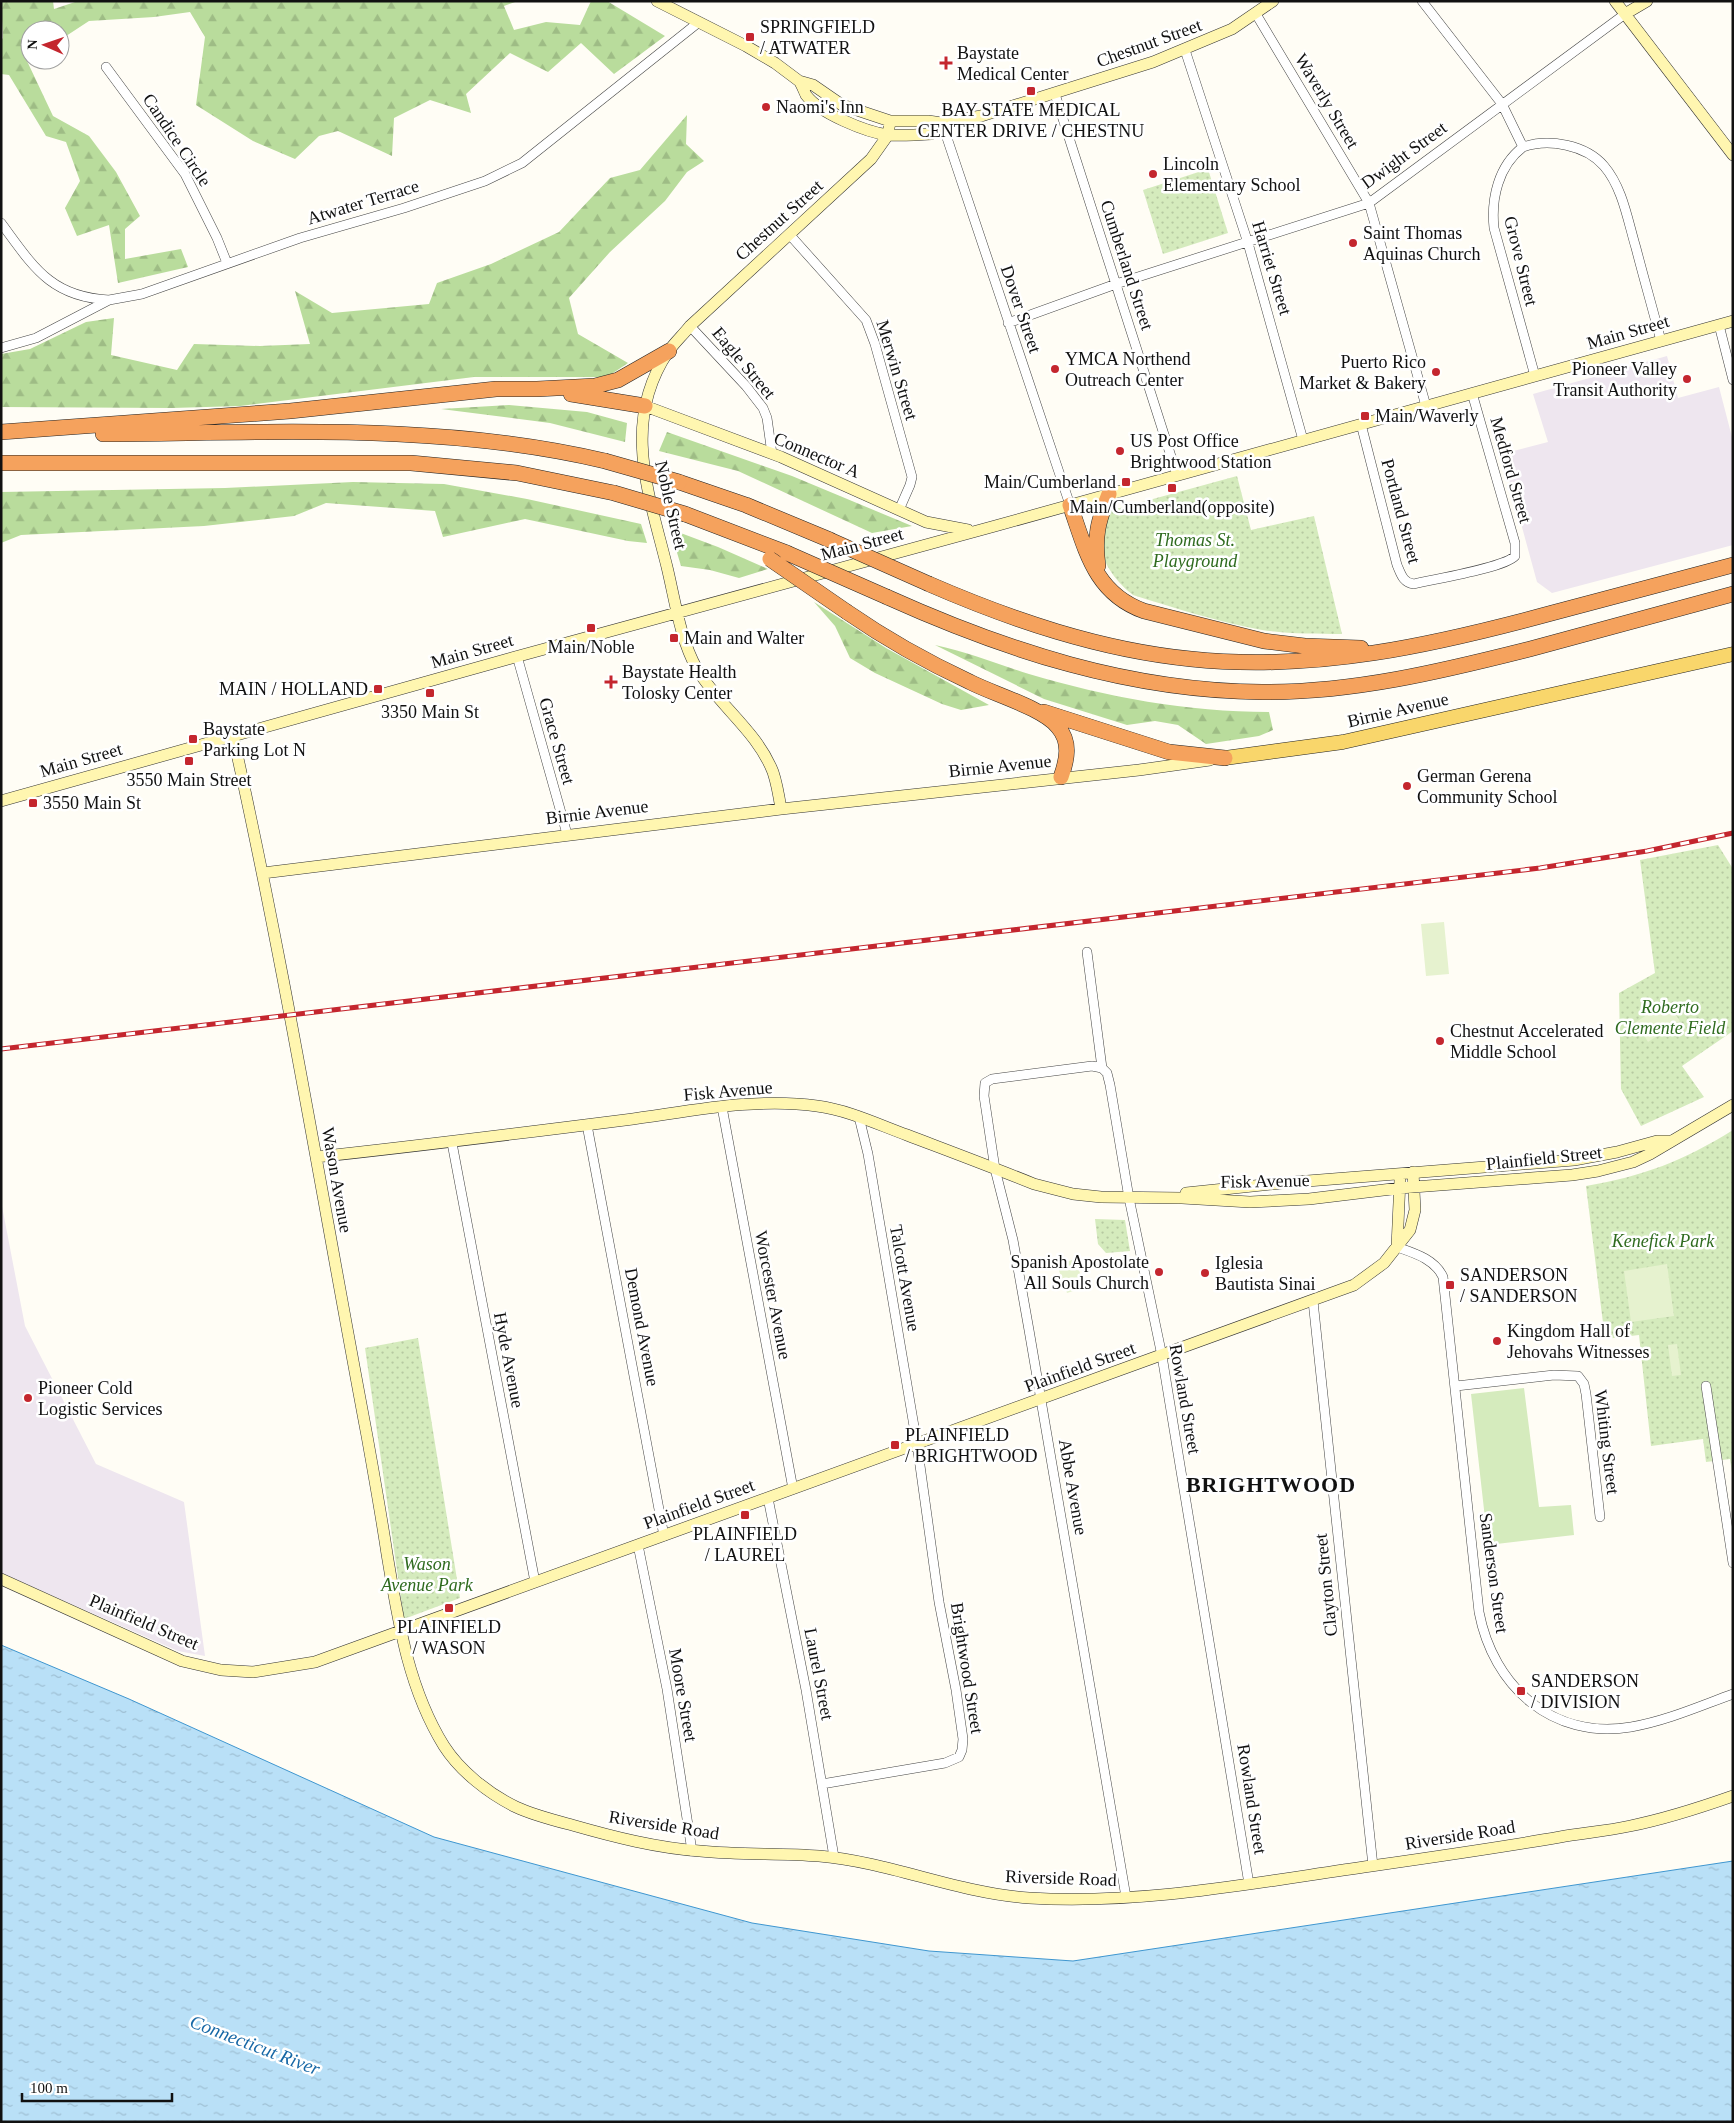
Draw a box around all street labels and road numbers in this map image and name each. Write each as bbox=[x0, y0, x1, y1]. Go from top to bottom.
street label: Chestnut Street bbox=[1094, 15, 1204, 71]
street label: Waverly Street bbox=[1291, 50, 1363, 152]
street label: Candice Circle bbox=[139, 90, 215, 190]
street label: Dwight Street bbox=[1357, 117, 1451, 193]
street label: Atwater Terrace bbox=[305, 176, 421, 228]
street label: Chestnut Street bbox=[731, 176, 827, 264]
street label: Cumberland Street bbox=[1097, 197, 1157, 333]
street label: Grove Street bbox=[1500, 214, 1542, 308]
street label: Harriet Street bbox=[1248, 218, 1296, 318]
street label: Dover Street bbox=[997, 263, 1045, 355]
street label: Main Street bbox=[1585, 311, 1671, 353]
street label: Merwin Street bbox=[872, 318, 922, 422]
street label: Eagle Street bbox=[708, 323, 780, 403]
street label: Medford Street bbox=[1486, 415, 1536, 525]
street label: Connector A bbox=[771, 428, 863, 482]
street label: Portland Street bbox=[1377, 457, 1425, 565]
street label: Noble Street bbox=[651, 459, 691, 551]
street label: Main Street bbox=[819, 523, 905, 565]
street label: Main Street bbox=[429, 630, 515, 672]
street label: Birnie Avenue bbox=[1346, 689, 1451, 731]
street label: Grace Street bbox=[535, 695, 579, 787]
street label: Main Street bbox=[38, 739, 124, 781]
street label: Birnie Avenue bbox=[948, 751, 1052, 781]
street label: Birnie Avenue bbox=[545, 796, 649, 828]
street label: Fisk Avenue bbox=[683, 1077, 773, 1105]
street label: Wason Avenue bbox=[318, 1126, 356, 1234]
street label: Plainfield Street bbox=[1485, 1142, 1603, 1174]
street label: Fisk Avenue bbox=[1220, 1170, 1310, 1192]
street label: Talcott Avenue bbox=[886, 1223, 924, 1333]
street label: Worcester Avenue bbox=[751, 1229, 795, 1361]
street label: Demond Avenue bbox=[621, 1266, 663, 1388]
street label: Hyde Avenue bbox=[490, 1310, 528, 1410]
street label: Plainfield Street bbox=[1022, 1338, 1138, 1396]
street label: Rowland Street bbox=[1165, 1342, 1205, 1456]
street label: Whiting Street bbox=[1591, 1388, 1623, 1496]
street label: Abbe Avenue bbox=[1055, 1437, 1091, 1537]
street label: Plainfield Street bbox=[641, 1475, 757, 1533]
street label: Sanderson Street bbox=[1476, 1511, 1512, 1635]
street label: Clayton Street bbox=[1311, 1532, 1341, 1638]
street label: Plainfield Street bbox=[86, 1590, 202, 1654]
street label: Brightwood Street bbox=[947, 1601, 987, 1735]
street label: Laurel Street bbox=[800, 1626, 838, 1722]
street label: Moore Street bbox=[665, 1647, 701, 1743]
street label: Rowland Street bbox=[1233, 1742, 1271, 1856]
street label: Riverside Road bbox=[607, 1806, 721, 1844]
street label: Riverside Road bbox=[1403, 1816, 1517, 1854]
street label: Riverside Road bbox=[1005, 1866, 1117, 1890]

